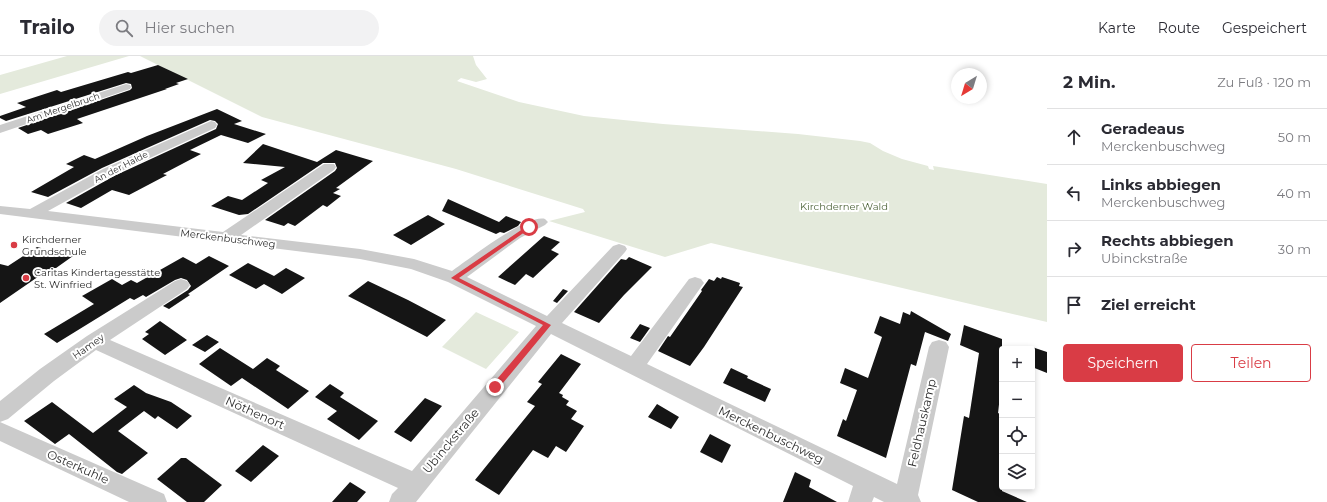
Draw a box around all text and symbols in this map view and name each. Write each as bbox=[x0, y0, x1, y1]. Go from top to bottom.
search box bbox=[99, 10, 379, 46]
text: Trailo bbox=[20, 16, 75, 39]
icon: search bbox=[113, 17, 135, 39]
text: Hier suchen bbox=[145, 18, 235, 37]
text: Karte bbox=[1098, 19, 1136, 37]
text: Route bbox=[1158, 19, 1200, 37]
text: Gespeichert bbox=[1222, 19, 1307, 37]
north arrow bbox=[951, 68, 987, 104]
text: 2 Min. bbox=[1063, 72, 1115, 92]
text: Zu Fuß · 120 m bbox=[1217, 74, 1311, 90]
street label: Am Mergelbruch bbox=[25, 90, 101, 125]
text: Geradeaus bbox=[1101, 119, 1184, 138]
icon: ahead bbox=[1063, 126, 1085, 148]
text: 50 m bbox=[1278, 129, 1311, 145]
text: Merckenbuschweg bbox=[1101, 138, 1225, 154]
street label: An der Halde bbox=[92, 148, 150, 185]
text: Links abbiegen bbox=[1101, 175, 1221, 194]
icon: left bbox=[1063, 182, 1085, 204]
text: 40 m bbox=[1277, 185, 1311, 201]
text: Merckenbuschweg bbox=[1101, 194, 1225, 210]
park label: Kirchderner Wald bbox=[800, 200, 888, 213]
route start bbox=[520, 218, 538, 236]
street label: Merckenbuschweg bbox=[180, 226, 276, 251]
text: Rechts abbiegen bbox=[1101, 231, 1234, 250]
place label: Kirchderner Grundschule bbox=[22, 233, 87, 258]
icon: right bbox=[1063, 238, 1085, 260]
marker: Kirchderner Grundschule bbox=[9, 240, 19, 250]
text: 30 m bbox=[1278, 241, 1311, 257]
text: Ubinckstraße bbox=[1101, 250, 1188, 266]
place label: Caritas Kindertagesstätte St. Winfried bbox=[34, 266, 160, 291]
marker: Caritas Kindertagesstätte St. Winfried bbox=[21, 273, 31, 283]
icon: arrive bbox=[1063, 294, 1085, 316]
text: Ziel erreicht bbox=[1101, 295, 1196, 314]
street label: Hamey bbox=[70, 330, 107, 362]
button: Speichern bbox=[1063, 344, 1183, 382]
button: Teilen bbox=[1191, 344, 1311, 382]
map controls bbox=[999, 346, 1035, 490]
button: + bbox=[999, 346, 1035, 382]
street label: Feldhauskamp bbox=[904, 377, 939, 468]
route end bbox=[486, 378, 504, 396]
button: − bbox=[999, 382, 1035, 418]
street label: Nöthenort bbox=[223, 393, 287, 432]
street label: Merckenbuschweg bbox=[716, 403, 826, 466]
street label: Ubinckstraße bbox=[419, 405, 482, 476]
button: locate bbox=[999, 418, 1035, 454]
street label: Osterkuhle bbox=[45, 446, 112, 487]
button: layers bbox=[999, 454, 1035, 490]

